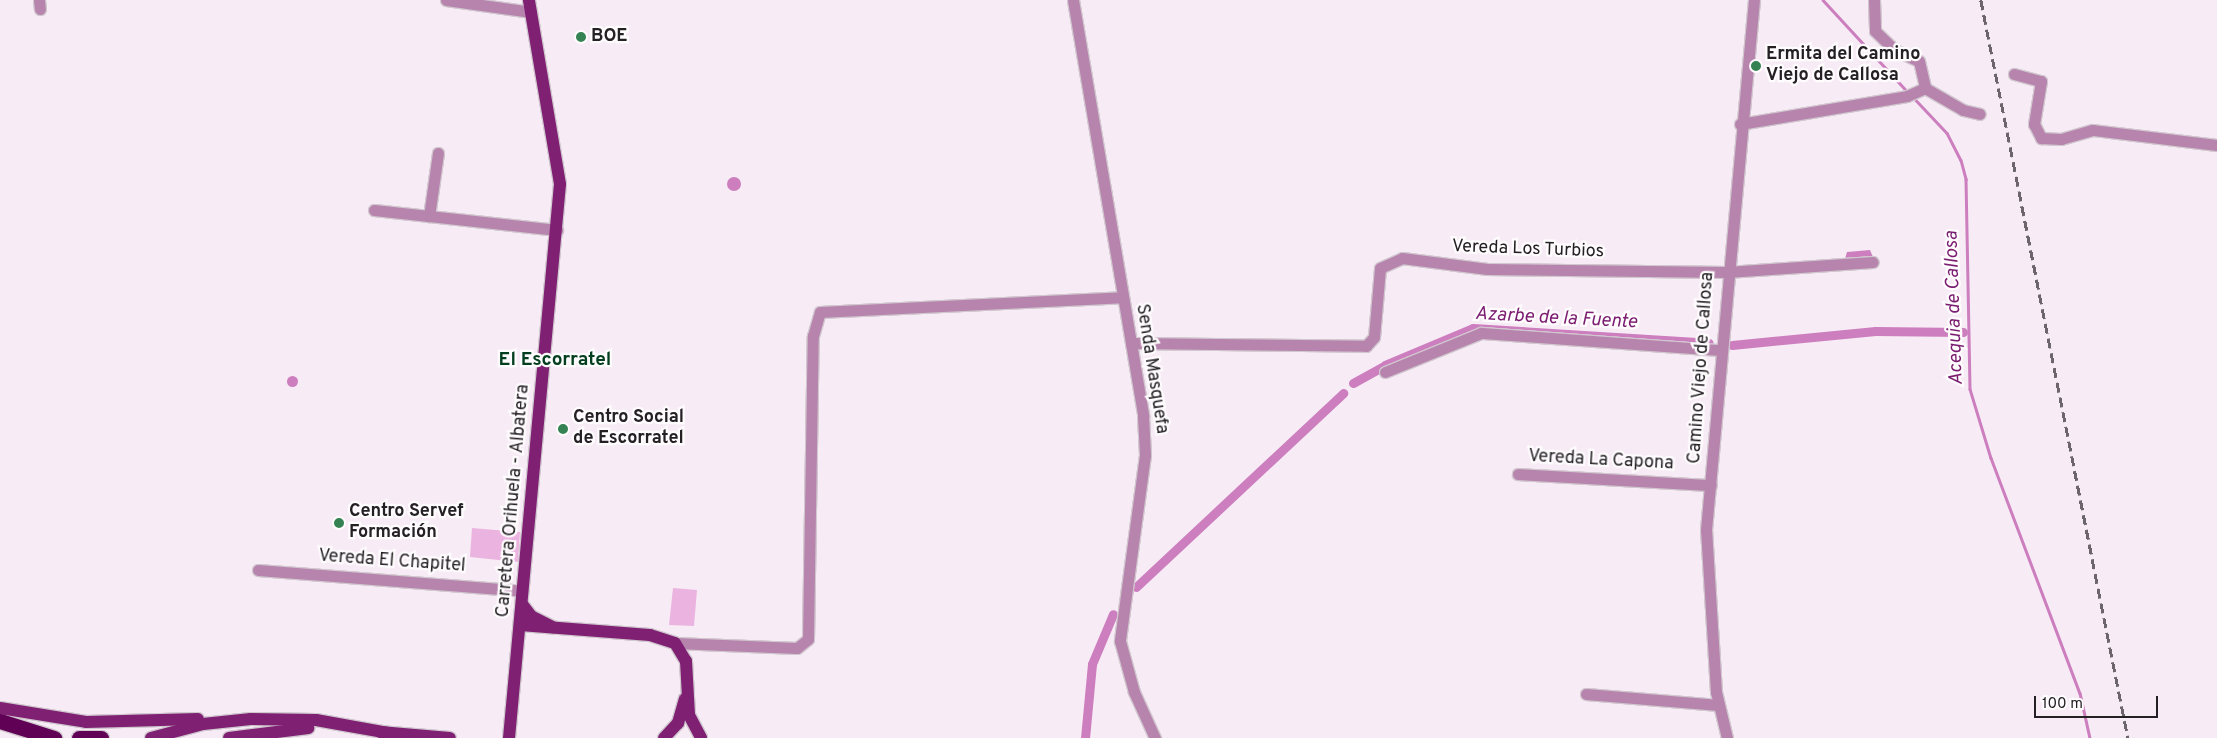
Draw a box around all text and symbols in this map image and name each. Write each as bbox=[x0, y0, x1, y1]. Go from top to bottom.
place label: BOE bbox=[591, 26, 628, 48]
marker: BOE bbox=[575, 31, 587, 43]
place label: Ermita del Camino Viejo de Callosa bbox=[1766, 45, 1920, 88]
marker: Ermita del Camino Viejo de Callosa bbox=[1750, 60, 1762, 72]
water label: Acequia de Callosa bbox=[1941, 230, 1969, 386]
street label: Vereda Los Turbios bbox=[1451, 237, 1605, 263]
street label: Camino Viejo de Callosa bbox=[1684, 271, 1720, 465]
street label: Senda Masquefa bbox=[1130, 303, 1172, 435]
water label: Azarbe de la Fuente bbox=[1474, 303, 1638, 335]
district label: El Escorratel bbox=[499, 350, 611, 372]
street label: Carretera Orihuela - Albatera bbox=[493, 383, 535, 619]
place label: Centro Social de Escorratel bbox=[573, 408, 684, 450]
marker: Centro Social de Escorratel bbox=[557, 423, 569, 435]
street label: Vereda La Capona bbox=[1528, 446, 1674, 476]
place label: Centro Servef Formación bbox=[349, 502, 464, 544]
marker: Centro Servef Formación bbox=[333, 517, 345, 529]
street label: Vereda El Chapitel bbox=[318, 546, 466, 578]
scale bar bbox=[2037, 686, 2161, 718]
text: 100 m bbox=[2042, 695, 2083, 714]

